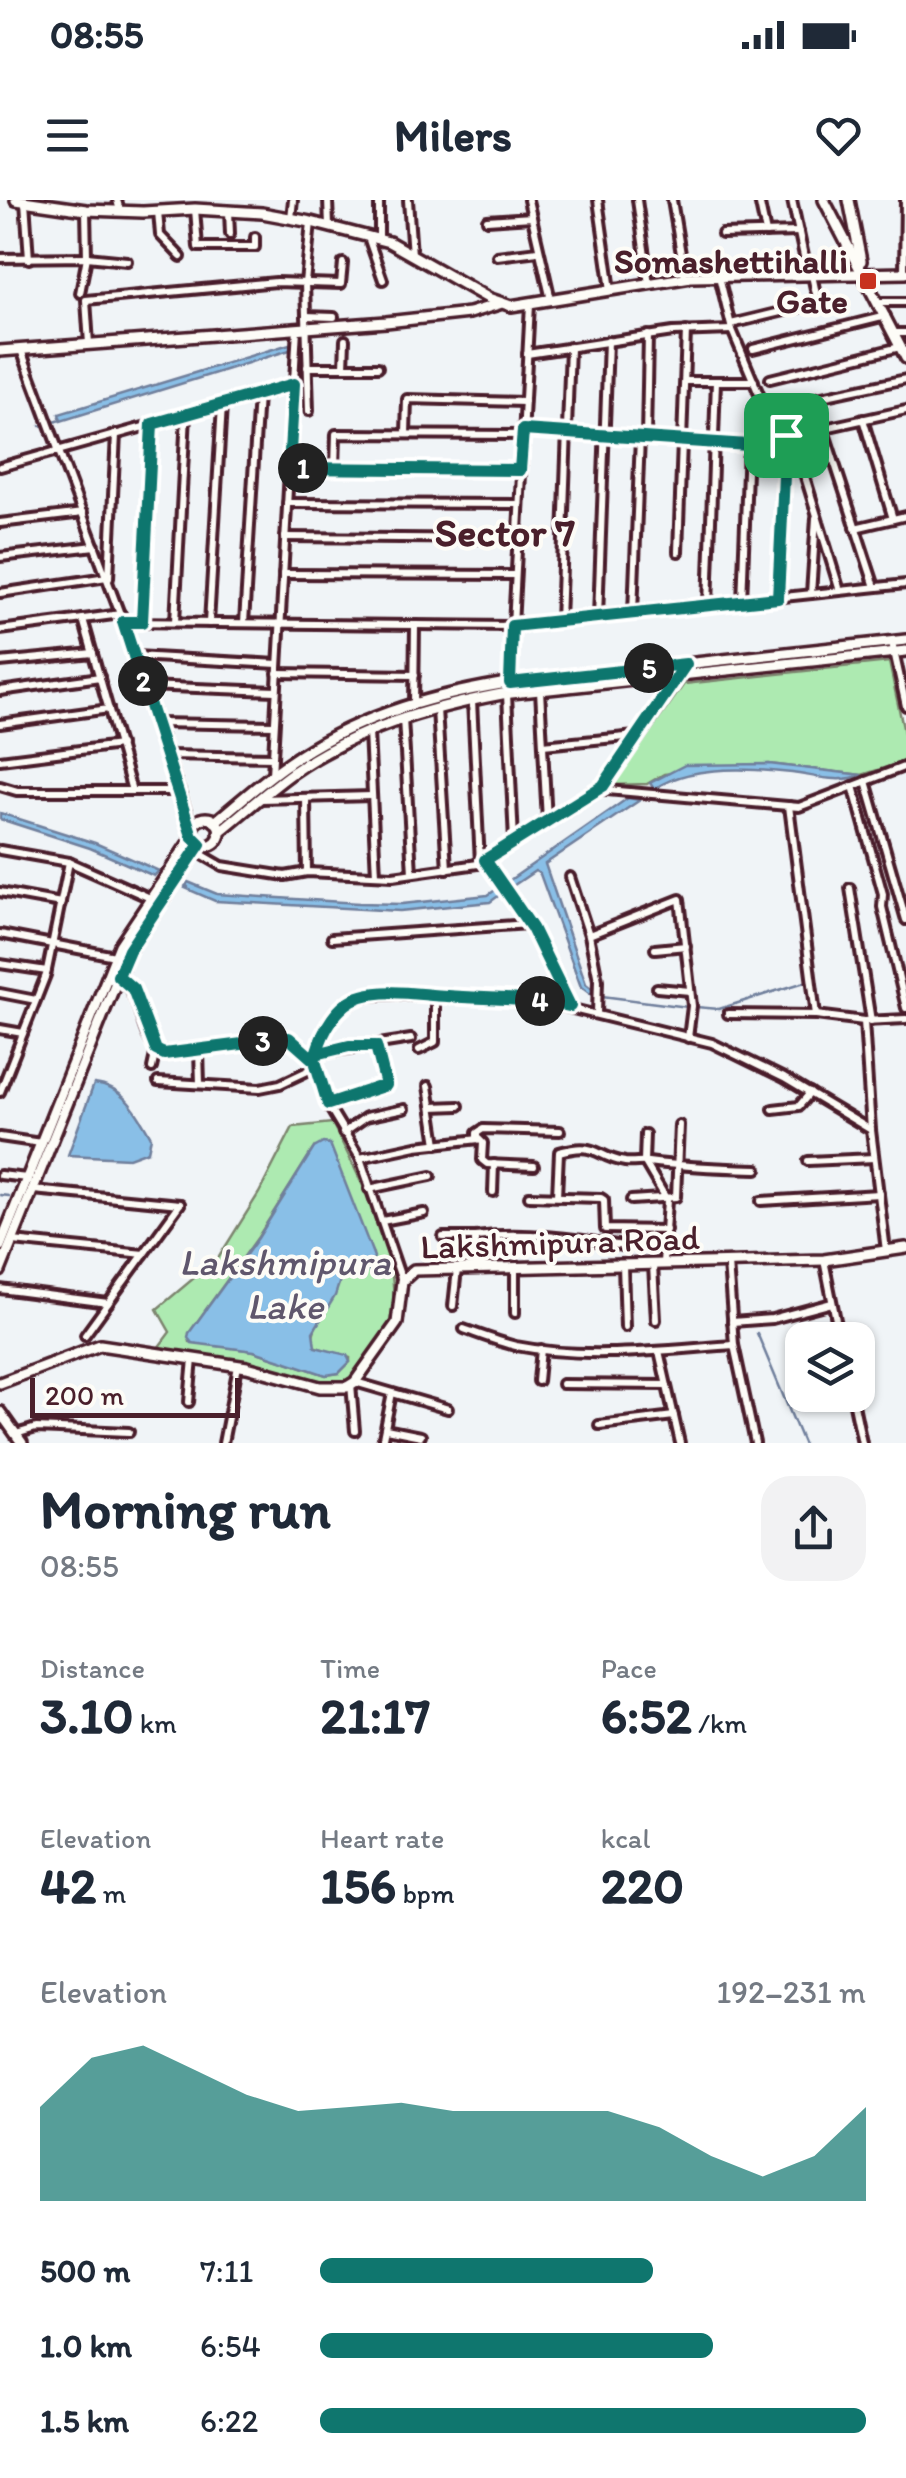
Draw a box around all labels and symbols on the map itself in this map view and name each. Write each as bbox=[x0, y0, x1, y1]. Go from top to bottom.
place label: Somashettihalli Gate bbox=[614, 240, 848, 322]
marker: Somashettihalli Gate bbox=[857, 270, 879, 292]
pin bbox=[744, 393, 829, 478]
pin: 1 bbox=[278, 443, 328, 493]
district label: Sector 7 bbox=[435, 508, 575, 556]
pin: 5 bbox=[624, 643, 674, 693]
pin: 2 bbox=[118, 656, 168, 706]
pin: 4 bbox=[515, 976, 565, 1026]
pin: 3 bbox=[238, 1016, 288, 1066]
street label: Lakshmipura Road bbox=[419, 1216, 701, 1268]
water label: Lakshmipura Lake bbox=[179, 1239, 391, 1329]
scale bar bbox=[30, 1373, 240, 1418]

